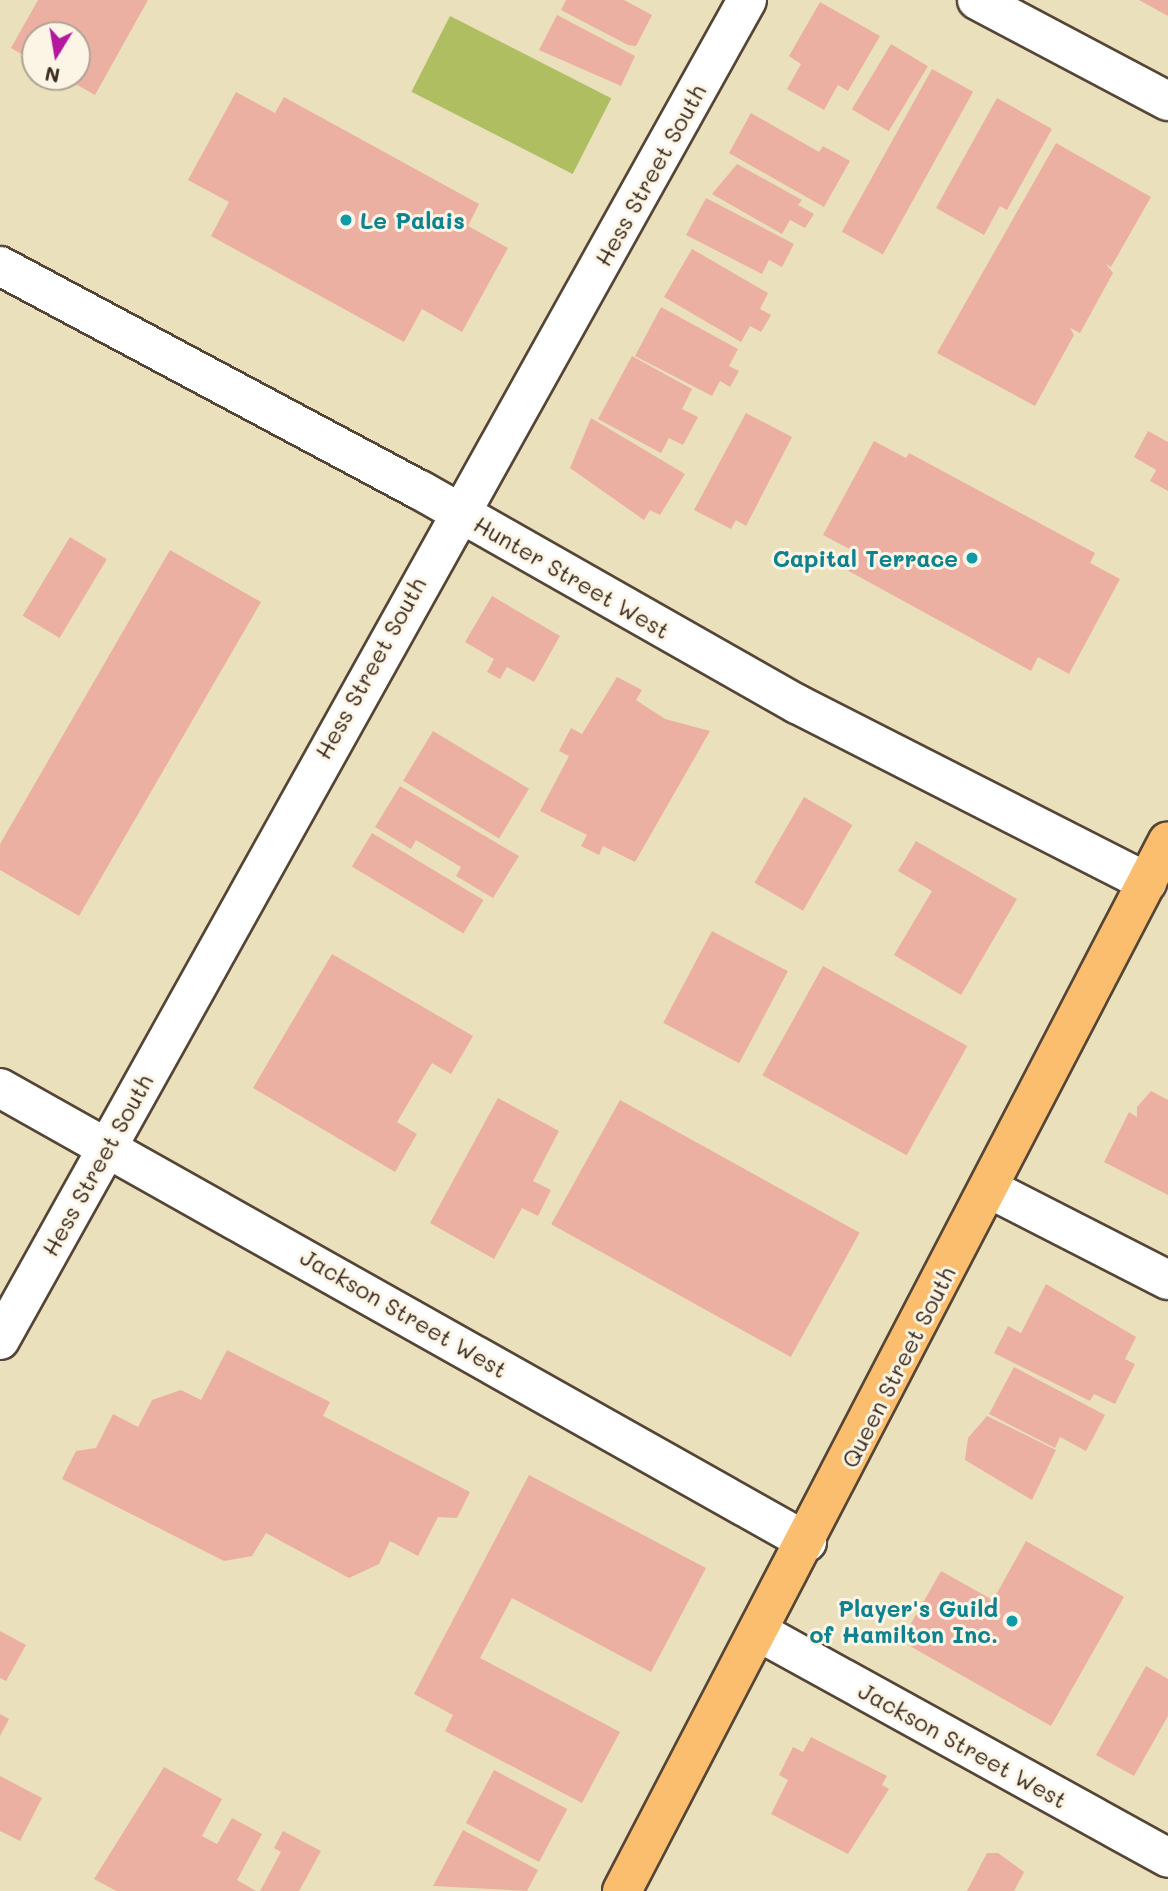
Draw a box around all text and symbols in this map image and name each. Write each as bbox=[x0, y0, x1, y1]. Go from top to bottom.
north arrow bbox=[21, 21, 91, 91]
text: N bbox=[43, 61, 62, 89]
street label: Hess Street South bbox=[589, 79, 711, 271]
place label: Le Palais bbox=[360, 206, 465, 234]
marker: Le Palais bbox=[338, 212, 354, 228]
street label: Hunter Street West bbox=[469, 510, 675, 644]
place label: Capital Terrace bbox=[773, 544, 958, 572]
marker: Capital Terrace bbox=[964, 550, 980, 566]
street label: Hess Street South bbox=[309, 572, 431, 764]
street label: Hess Street South bbox=[36, 1069, 158, 1261]
street label: Jackson Street West bbox=[296, 1243, 512, 1383]
street label: Queen Street South bbox=[835, 1262, 961, 1472]
place label: Player's Guild of Hamilton Inc. bbox=[810, 1594, 998, 1648]
marker: Player's Guild of Hamilton Inc. bbox=[1004, 1613, 1020, 1629]
street label: Jackson Street West bbox=[854, 1676, 1072, 1814]

